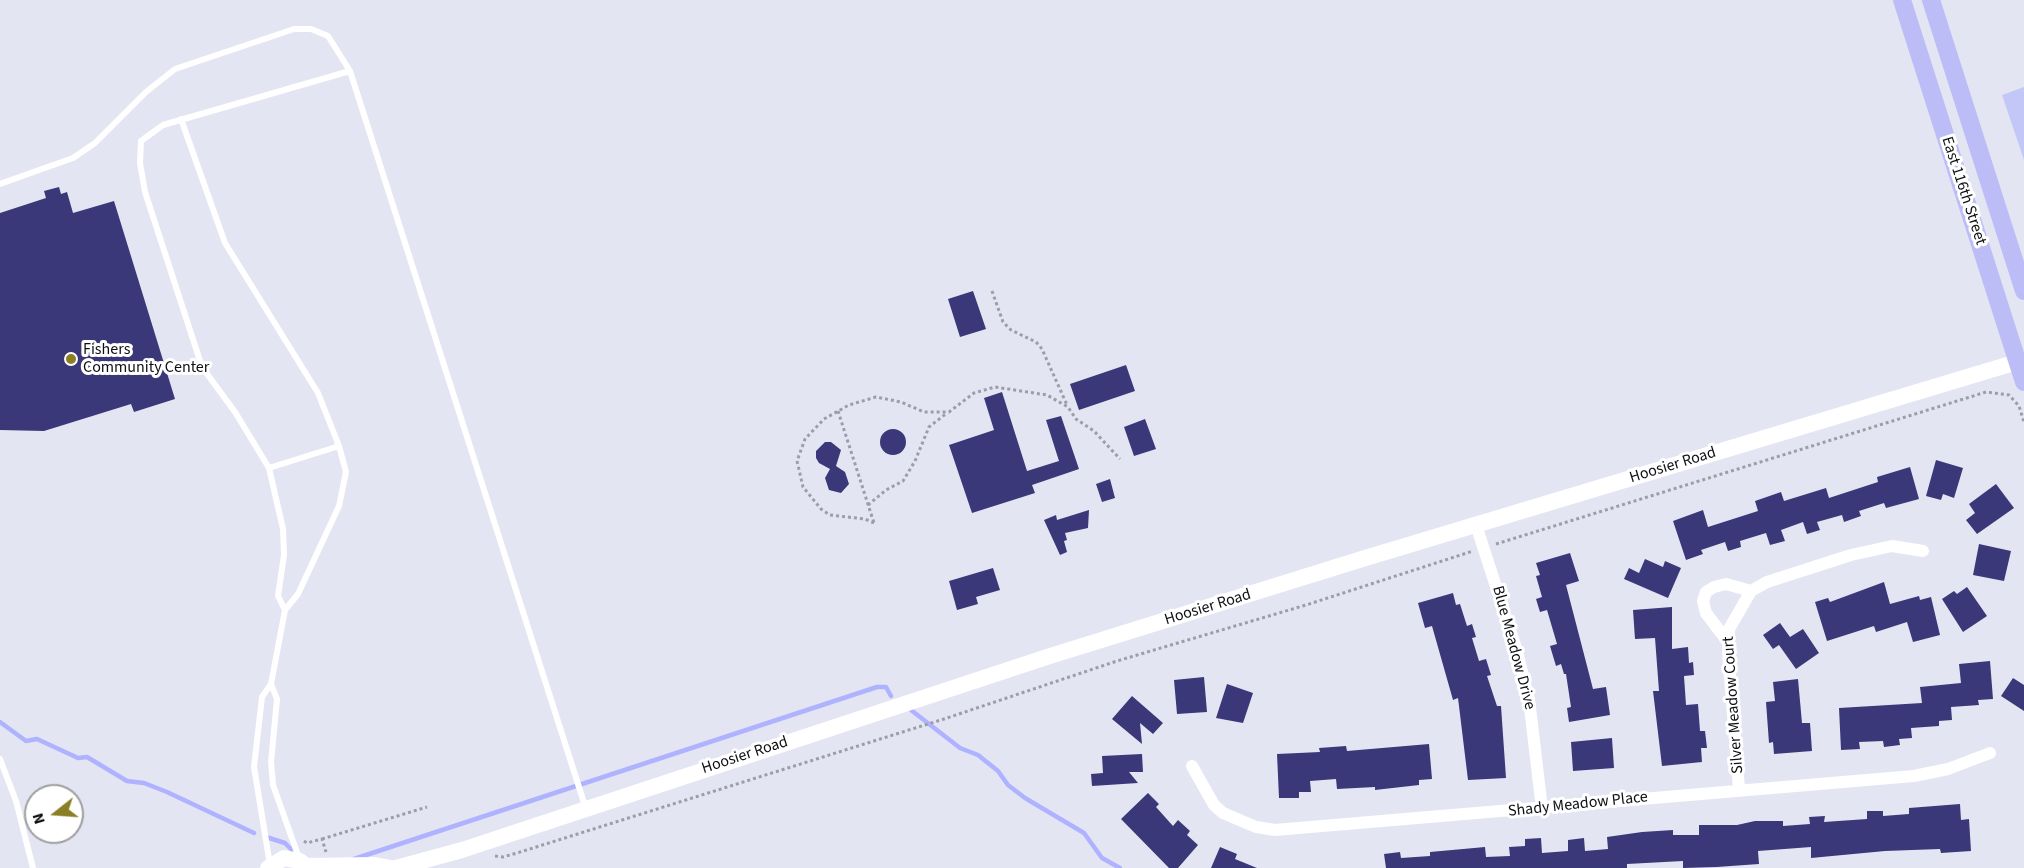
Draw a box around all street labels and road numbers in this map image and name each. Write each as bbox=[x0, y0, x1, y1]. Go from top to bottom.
street label: East 116th Street bbox=[1936, 134, 1990, 248]
street label: Hoosier Road bbox=[1627, 444, 1719, 488]
street label: Blue Meadow Drive bbox=[1487, 584, 1539, 712]
street label: Hoosier Road bbox=[1162, 586, 1254, 630]
street label: Silver Meadow Court bbox=[1720, 636, 1748, 774]
street label: Hoosier Road bbox=[700, 733, 790, 779]
street label: Shady Meadow Place bbox=[1507, 788, 1649, 822]

